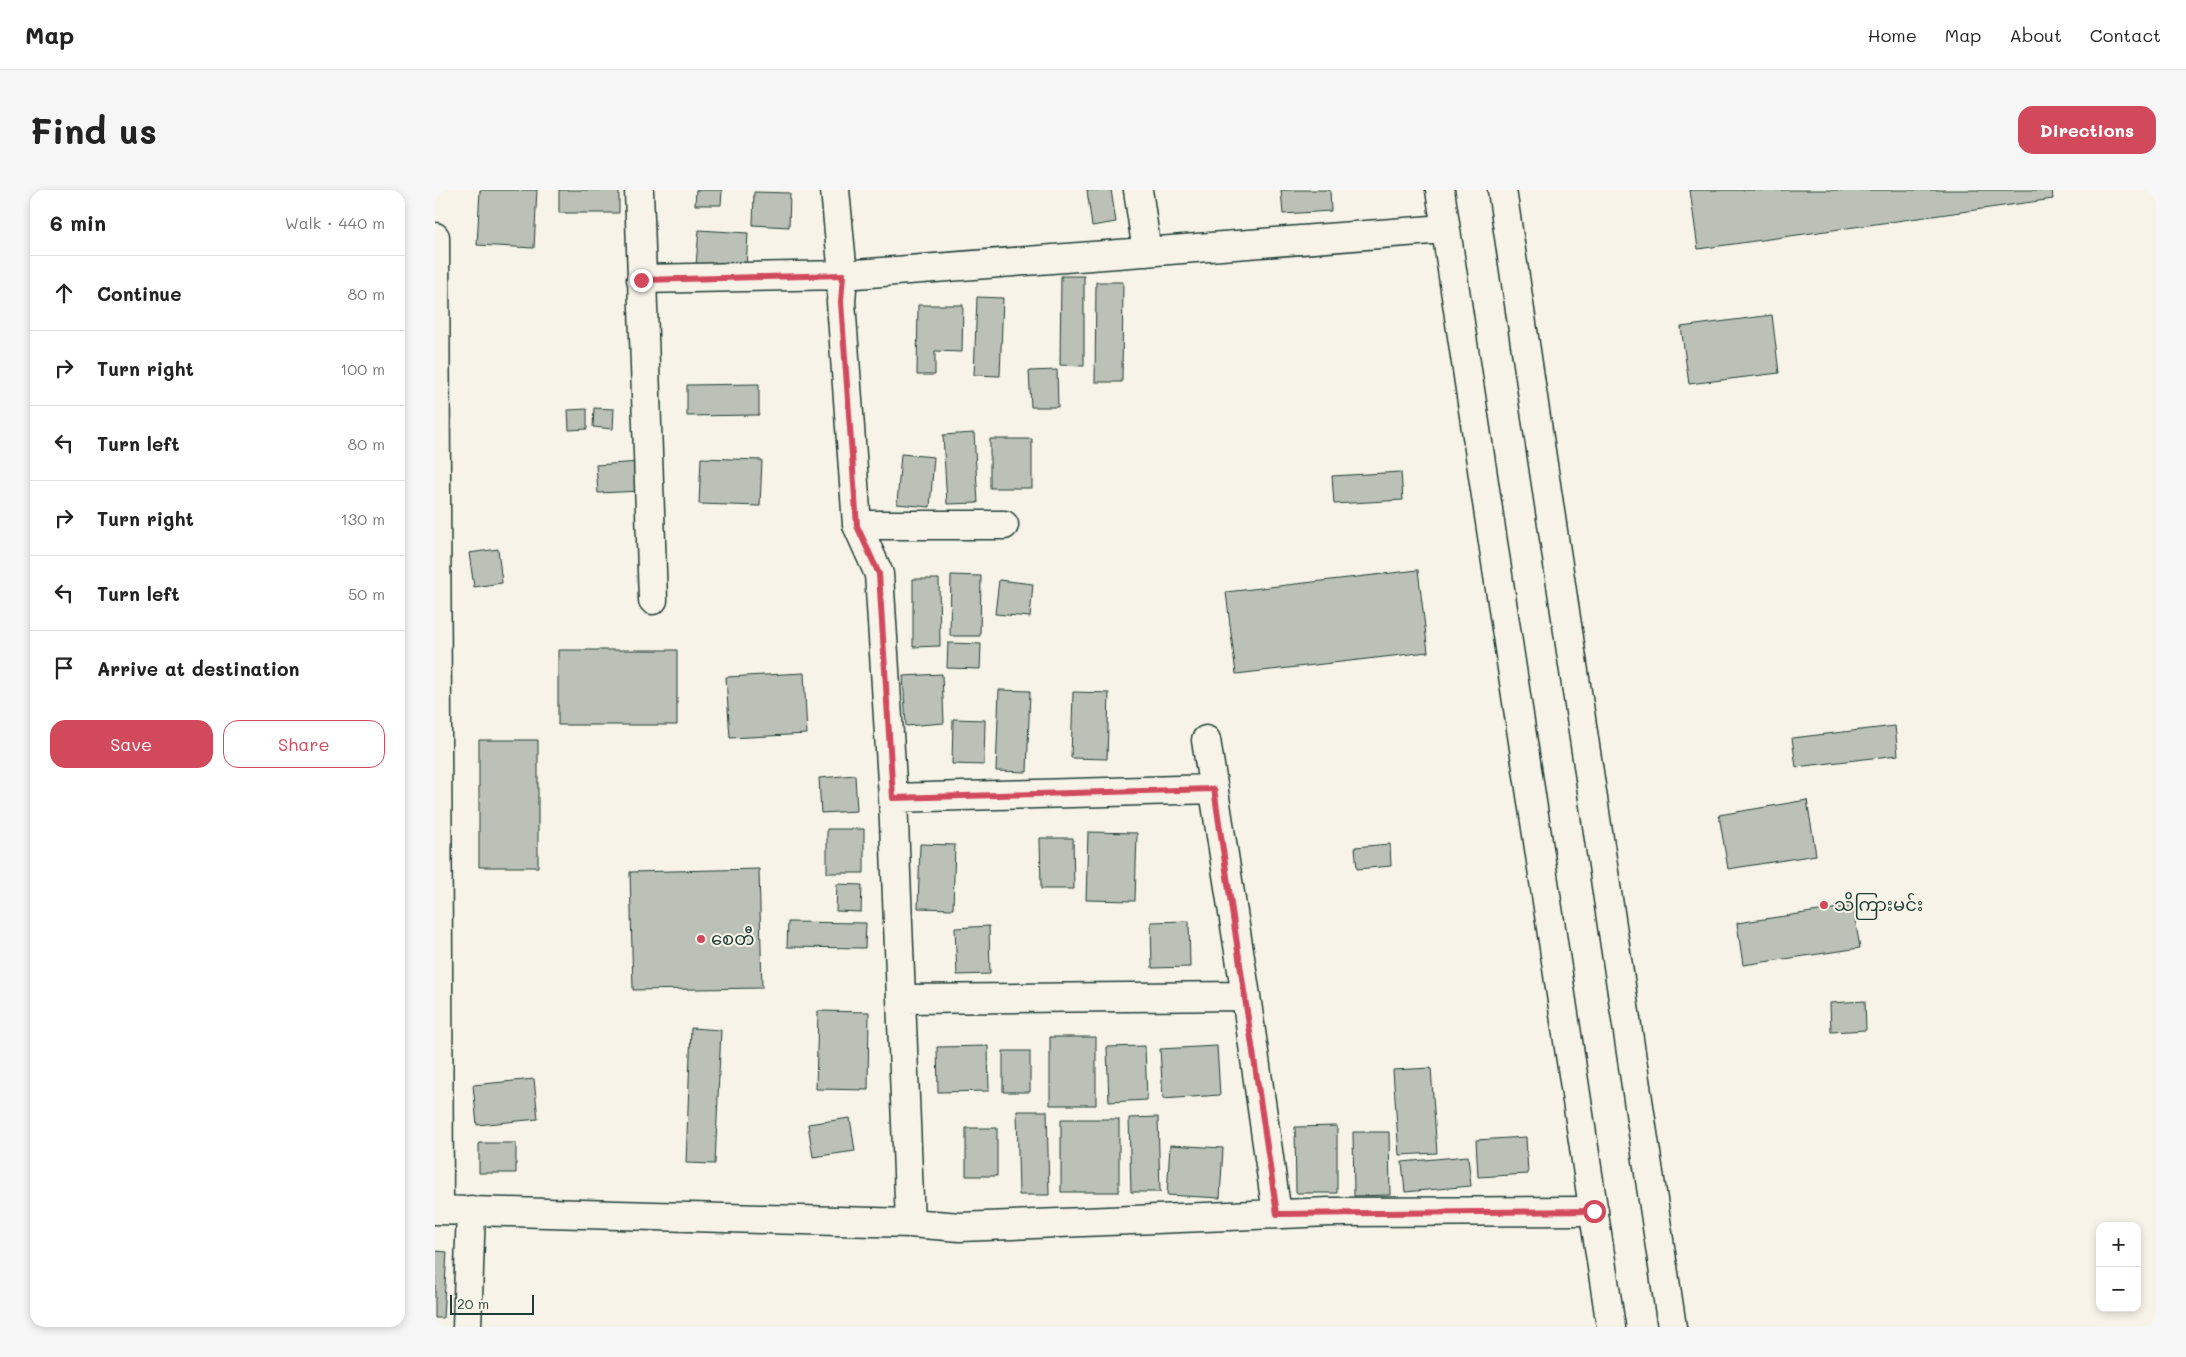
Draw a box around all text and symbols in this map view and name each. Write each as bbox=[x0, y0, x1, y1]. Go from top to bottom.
text: Map bbox=[25, 19, 74, 50]
text: Home bbox=[1868, 23, 1917, 47]
text: Map bbox=[1945, 23, 1981, 47]
text: About bbox=[2009, 23, 2062, 47]
text: Contact bbox=[2090, 23, 2161, 47]
button: Directions bbox=[2018, 106, 2156, 154]
text: Find us bbox=[30, 107, 157, 153]
text: 6 min bbox=[50, 209, 106, 236]
text: Walk · 440 m bbox=[285, 212, 385, 233]
route end bbox=[630, 269, 653, 292]
icon: ahead bbox=[50, 279, 78, 307]
text: Continue bbox=[97, 281, 182, 306]
text: 80 m bbox=[348, 283, 385, 304]
icon: right bbox=[50, 354, 78, 382]
text: Turn right bbox=[97, 356, 194, 381]
text: 100 m bbox=[340, 358, 385, 379]
icon: left bbox=[50, 429, 78, 457]
text: Turn left bbox=[97, 431, 180, 456]
text: 80 m bbox=[348, 433, 385, 454]
icon: right bbox=[50, 504, 78, 532]
text: Turn right bbox=[97, 506, 194, 531]
text: 130 m bbox=[341, 508, 385, 529]
icon: left bbox=[50, 579, 78, 607]
text: Turn left bbox=[97, 581, 180, 606]
text: 50 m bbox=[348, 583, 385, 604]
icon: arrive bbox=[50, 654, 78, 682]
text: Arrive at destination bbox=[97, 656, 300, 681]
button: Save bbox=[50, 720, 213, 768]
button: Share bbox=[223, 720, 385, 768]
place label: သိကြားမင်း bbox=[1834, 891, 1923, 920]
marker: သိကြားမင်း bbox=[1818, 899, 1830, 911]
place label: စေတီ bbox=[711, 925, 755, 950]
marker: စေတီ bbox=[695, 933, 707, 945]
route start bbox=[1583, 1200, 1606, 1223]
map controls bbox=[2096, 1222, 2141, 1312]
button: + bbox=[2096, 1222, 2141, 1267]
button: − bbox=[2096, 1267, 2141, 1312]
scale bar bbox=[450, 1292, 534, 1315]
text: 20 m bbox=[457, 1294, 489, 1313]

